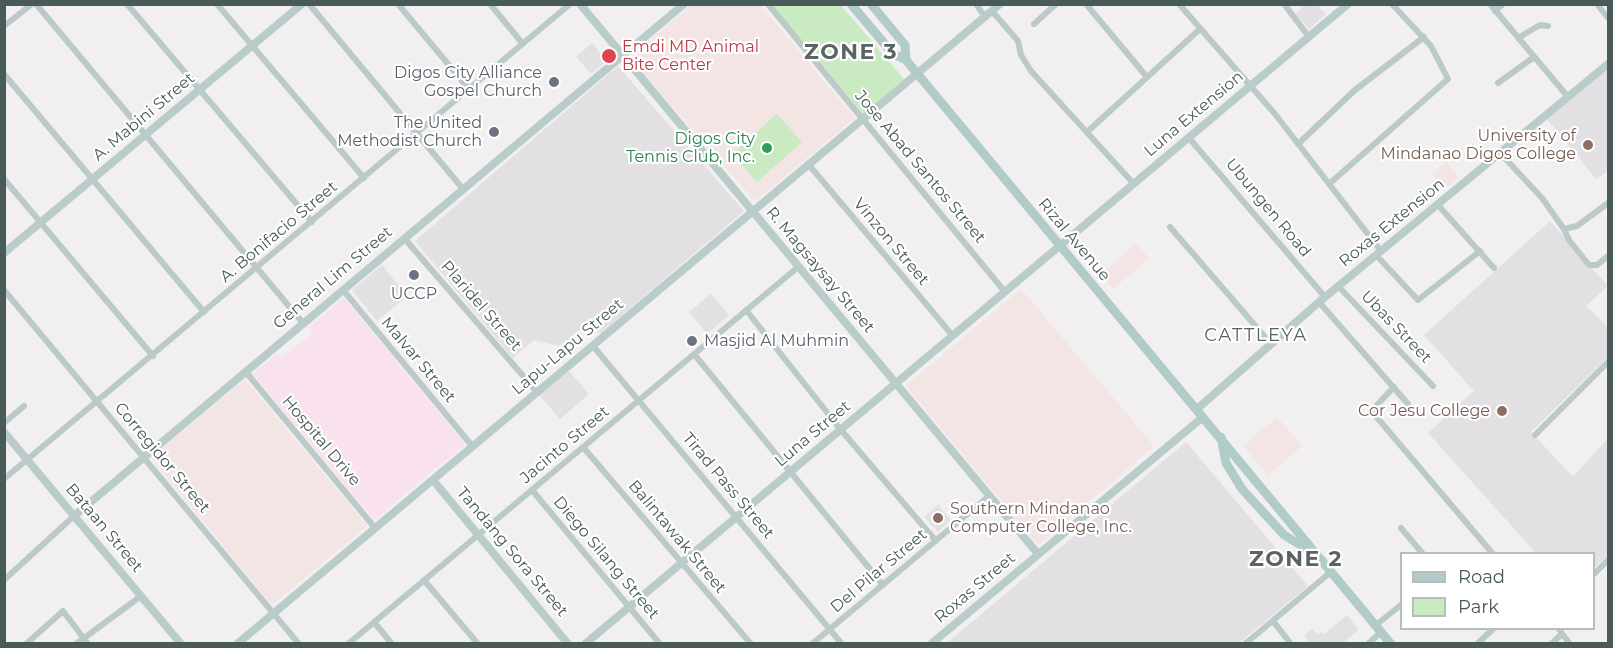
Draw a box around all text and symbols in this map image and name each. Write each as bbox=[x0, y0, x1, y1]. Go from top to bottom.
place label: Emdi MD Animal Bite Center bbox=[622, 37, 759, 75]
district label: ZONE 3 bbox=[804, 40, 898, 66]
marker: Emdi MD Animal Bite Center bbox=[600, 47, 618, 65]
place label: Digos City Alliance Gospel Church bbox=[394, 63, 542, 101]
street label: Luna Extension bbox=[1141, 67, 1247, 161]
street label: A. Mabini Street bbox=[89, 69, 199, 165]
marker: Digos City Alliance Gospel Church bbox=[547, 75, 561, 89]
street label: Jose Abad Santos Street bbox=[851, 87, 989, 247]
place label: The United Methodist Church bbox=[337, 113, 482, 151]
marker: The United Methodist Church bbox=[487, 125, 501, 139]
place label: University of Mindanao Digos College bbox=[1380, 126, 1576, 164]
place label: Digos City Tennis Club, Inc. bbox=[626, 129, 755, 167]
marker: University of Mindanao Digos College bbox=[1581, 138, 1595, 152]
marker: Digos City Tennis Club, Inc. bbox=[760, 141, 774, 155]
street label: Ubungen Road bbox=[1221, 155, 1315, 261]
street label: Roxas Extension bbox=[1336, 175, 1448, 271]
street label: A. Bonifacio Street bbox=[216, 177, 342, 287]
street label: Vinzon Street bbox=[849, 195, 933, 289]
street label: Rizal Avenue bbox=[1034, 195, 1114, 285]
street label: R. Magsaysay Street bbox=[762, 203, 878, 337]
street label: General Lim Street bbox=[270, 223, 396, 333]
street label: Plaridel Street bbox=[437, 257, 525, 355]
marker: UCCP bbox=[407, 268, 421, 282]
place label: UCCP bbox=[391, 284, 437, 304]
street label: Ubas Street bbox=[1357, 287, 1435, 367]
street label: Lapu-Lapu Street bbox=[508, 295, 628, 399]
street label: Malvar Street bbox=[377, 313, 459, 407]
district label: CATTLEYA bbox=[1204, 325, 1308, 347]
place label: Masjid Al Muhmin bbox=[704, 331, 849, 351]
marker: Masjid Al Muhmin bbox=[685, 334, 699, 348]
street label: Hospital Drive bbox=[278, 392, 364, 490]
street label: Luna Street bbox=[771, 397, 855, 471]
street label: Corregidor Street bbox=[110, 399, 214, 517]
place label: Cor Jesu College bbox=[1358, 401, 1490, 421]
street label: Jacinto Street bbox=[517, 402, 613, 488]
marker: Cor Jesu College bbox=[1495, 404, 1509, 418]
street label: Tirad Pass Street bbox=[678, 429, 778, 543]
street label: Balintawak Street bbox=[624, 477, 730, 597]
street label: Bataan Street bbox=[61, 480, 147, 576]
street label: Tandang Sora Street bbox=[452, 483, 572, 621]
street label: Diego Silang Street bbox=[549, 493, 663, 623]
place label: Southern Mindanao Computer College, Inc. bbox=[950, 499, 1132, 537]
marker: Southern Mindanao Computer College, Inc. bbox=[931, 511, 945, 525]
street label: Del Pilar Street bbox=[827, 525, 931, 617]
district label: ZONE 2 bbox=[1249, 547, 1343, 573]
street label: Roxas Street bbox=[931, 549, 1019, 627]
legend bbox=[1400, 552, 1595, 630]
text: Road bbox=[1458, 566, 1505, 588]
text: Park bbox=[1458, 596, 1499, 618]

